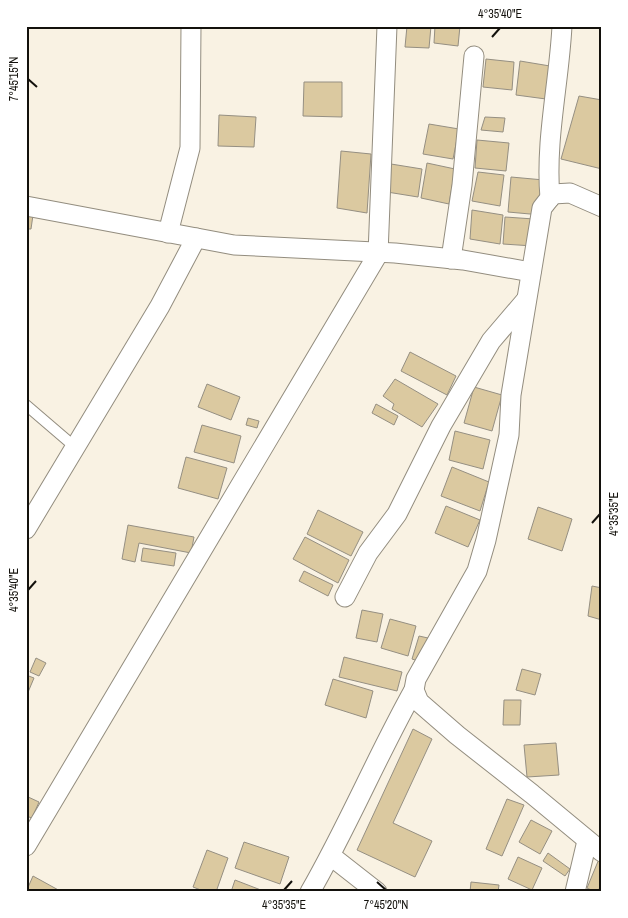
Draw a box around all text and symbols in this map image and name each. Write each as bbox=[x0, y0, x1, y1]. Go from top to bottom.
text: 4°35'40"E bbox=[478, 6, 522, 22]
text: 7°45'15"N bbox=[6, 57, 22, 101]
text: 4°35'35"E bbox=[606, 492, 622, 536]
text: 4°35'40"E bbox=[6, 568, 22, 612]
text: 4°35'35"E bbox=[262, 897, 306, 913]
text: 7°45'20"N bbox=[364, 897, 408, 913]

